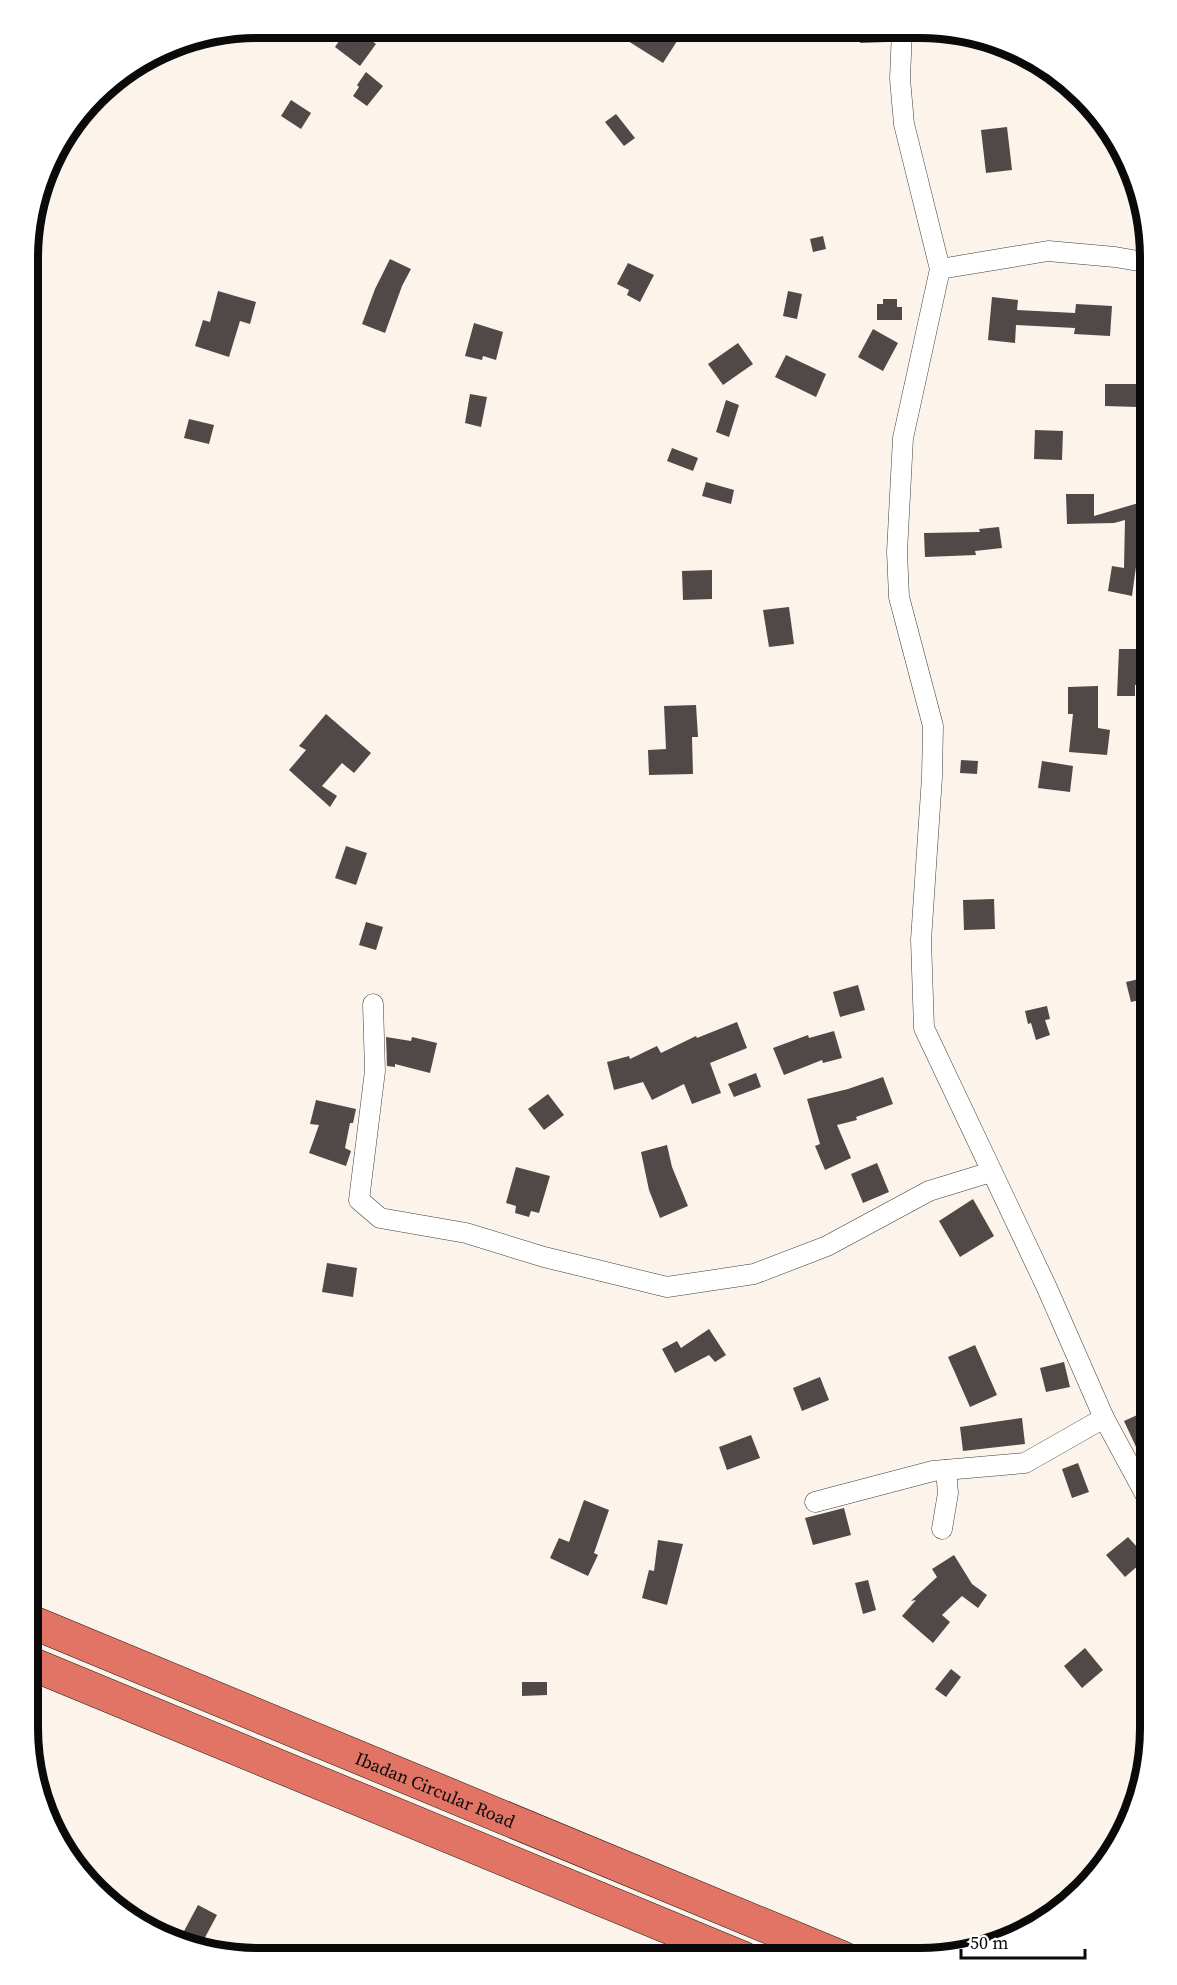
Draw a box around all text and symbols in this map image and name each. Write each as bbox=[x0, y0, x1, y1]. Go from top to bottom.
street label: Ibadan Circular Road bbox=[352, 1745, 519, 1833]
scale bar bbox=[961, 1922, 1086, 1960]
text: 50 m bbox=[970, 1930, 1008, 1955]

